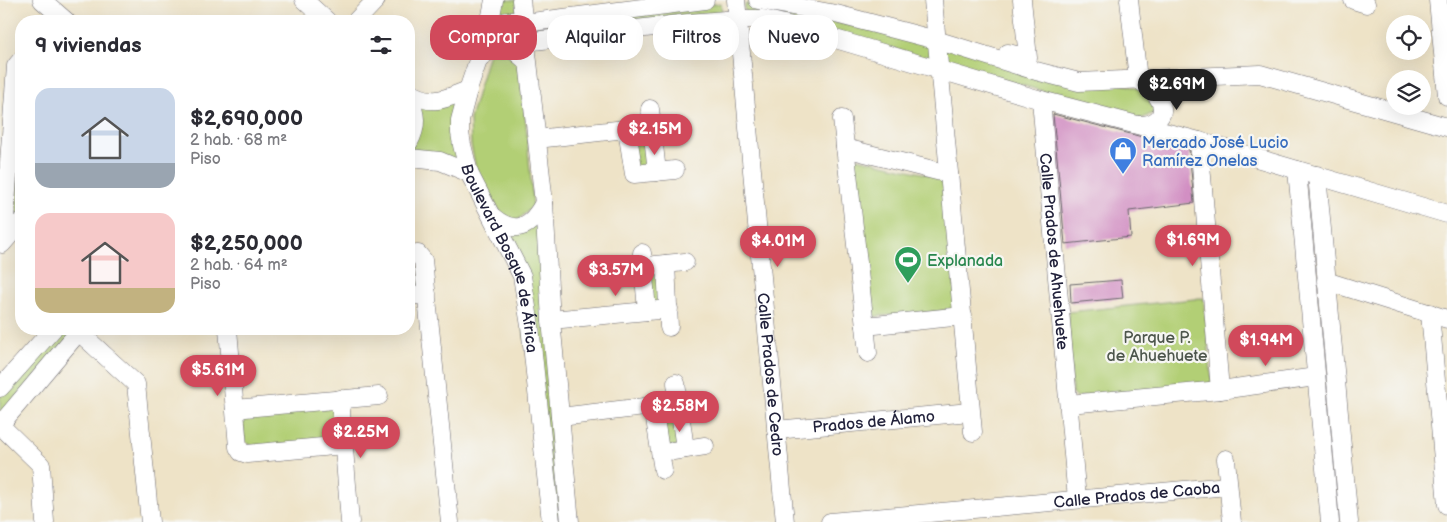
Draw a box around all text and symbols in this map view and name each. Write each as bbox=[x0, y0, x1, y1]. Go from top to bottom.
chip: Comprar bbox=[430, 15, 537, 60]
chip: Alquilar bbox=[547, 15, 643, 60]
chip: Filtros bbox=[653, 15, 739, 60]
chip: Nuevo bbox=[749, 15, 838, 60]
map controls bbox=[1386, 15, 1431, 115]
button: locate bbox=[1386, 15, 1431, 60]
icon: filters bbox=[367, 31, 395, 59]
text: 9 viviendas bbox=[35, 33, 142, 58]
pin: $2.69M bbox=[1136, 68, 1218, 111]
button: layers bbox=[1386, 70, 1431, 115]
text: $2.69M bbox=[1149, 75, 1205, 94]
text: $2,690,000 bbox=[190, 106, 303, 131]
icon: home bbox=[75, 108, 135, 168]
pin: $2.15M bbox=[614, 114, 696, 156]
text: $2.15M bbox=[628, 120, 682, 139]
text: 2 hab. · 68 m² bbox=[190, 131, 287, 150]
place label: Mercado José Lucio Ramírez Onelas bbox=[1142, 134, 1289, 171]
shop icon: Mercado José Lucio Ramírez Onelas bbox=[1108, 136, 1138, 175]
text: Piso bbox=[190, 150, 221, 169]
street label: Calle Prados de Ahuehuete bbox=[1035, 152, 1072, 351]
street label: Boulevard Bosque de África bbox=[456, 162, 541, 354]
pin: $1.69M bbox=[1152, 224, 1234, 267]
pin: $4.01M bbox=[737, 226, 819, 268]
text: $2,250,000 bbox=[190, 231, 303, 256]
text: $1.69M bbox=[1166, 231, 1220, 250]
text: $4.01M bbox=[751, 232, 805, 251]
icon: home bbox=[75, 233, 135, 293]
sports icon: Explanada bbox=[893, 245, 923, 284]
place label: Explanada bbox=[927, 252, 1003, 271]
pin: $3.57M bbox=[575, 254, 657, 297]
text: 2 hab. · 64 m² bbox=[190, 256, 288, 275]
text: $3.57M bbox=[588, 261, 644, 280]
text: Piso bbox=[190, 275, 221, 294]
street label: Calle Prados de Cedro bbox=[753, 292, 787, 457]
pin: $1.94M bbox=[1225, 324, 1307, 367]
park label: Parque P. de Ahuehuete bbox=[1106, 329, 1208, 366]
text: $1.94M bbox=[1239, 331, 1293, 350]
pin: $5.61M bbox=[177, 354, 259, 397]
text: $5.61M bbox=[191, 361, 245, 380]
pin: $2.58M bbox=[639, 390, 721, 433]
text: $2.58M bbox=[652, 397, 708, 416]
street label: Prados de Álamo bbox=[812, 407, 936, 438]
pin: $2.25M bbox=[320, 416, 402, 459]
text: $2.25M bbox=[333, 423, 389, 442]
street label: Calle Prados de Caoba bbox=[1053, 479, 1221, 513]

